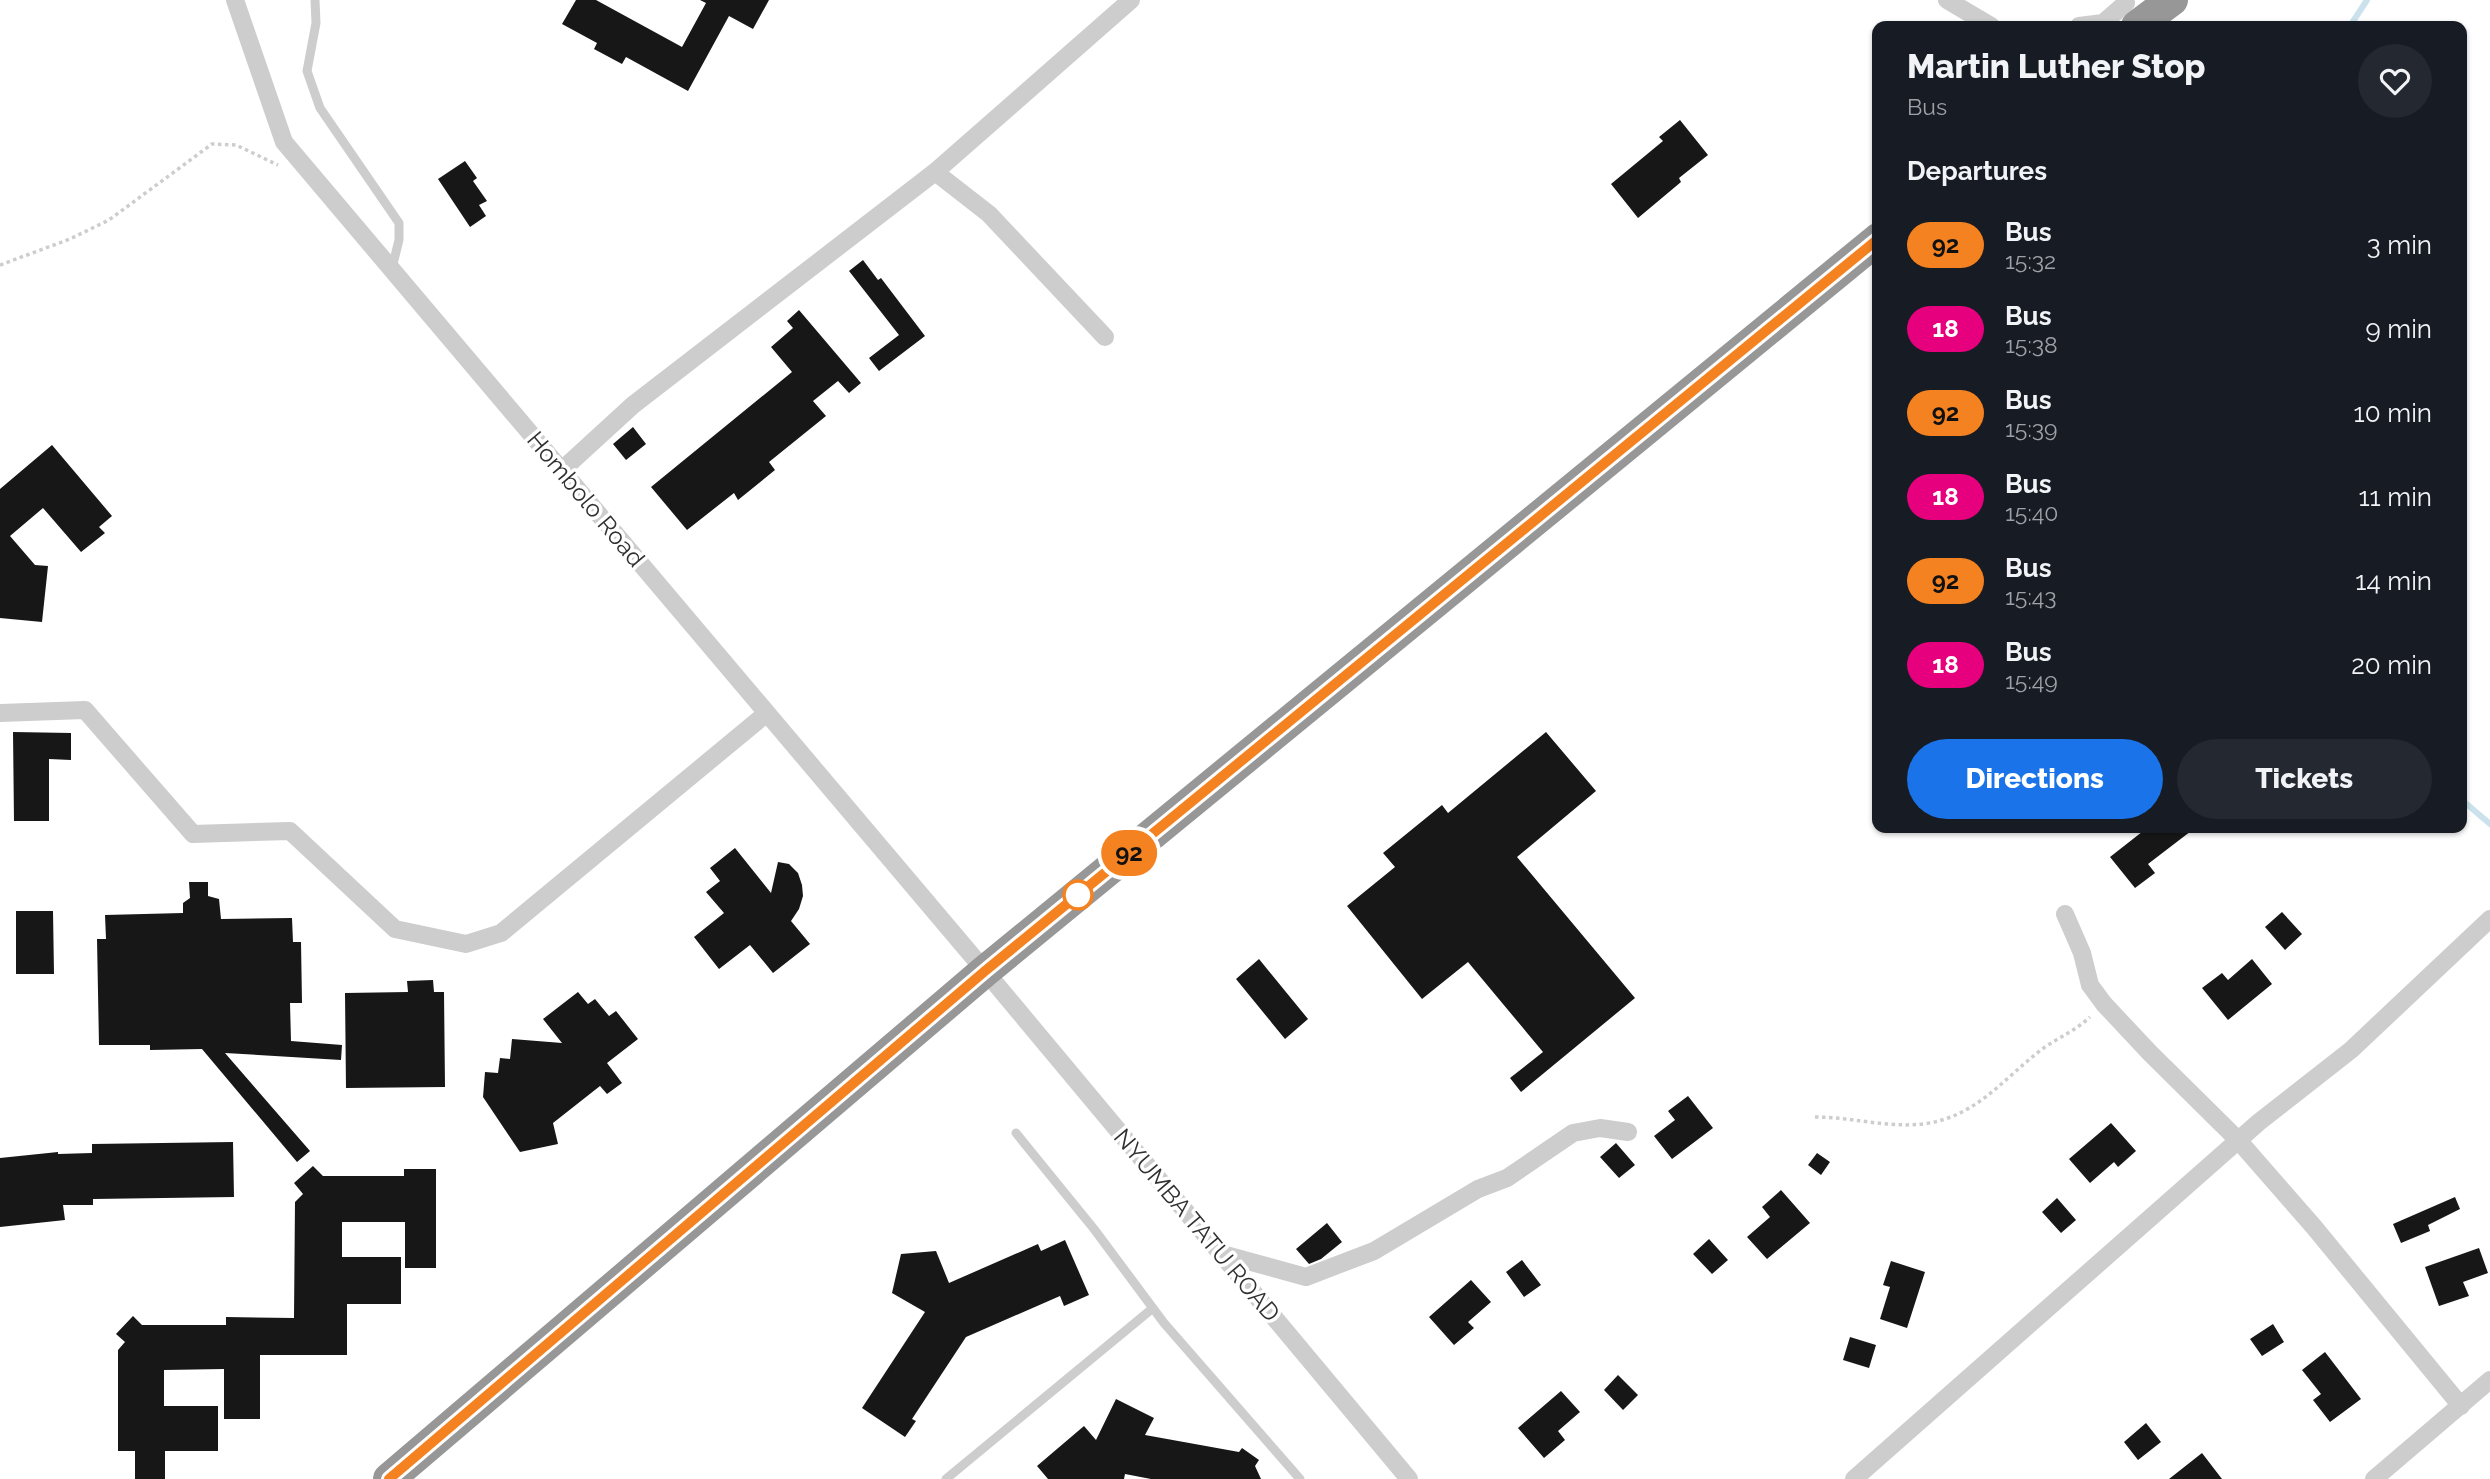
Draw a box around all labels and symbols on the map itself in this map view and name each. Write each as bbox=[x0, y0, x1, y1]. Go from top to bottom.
street label: Hombolo Road bbox=[521, 426, 651, 572]
line badge: 92 bbox=[1098, 830, 1160, 876]
unlabelled marker bbox=[1063, 880, 1093, 910]
street label: NYUMBA TATU ROAD bbox=[1108, 1123, 1286, 1327]

